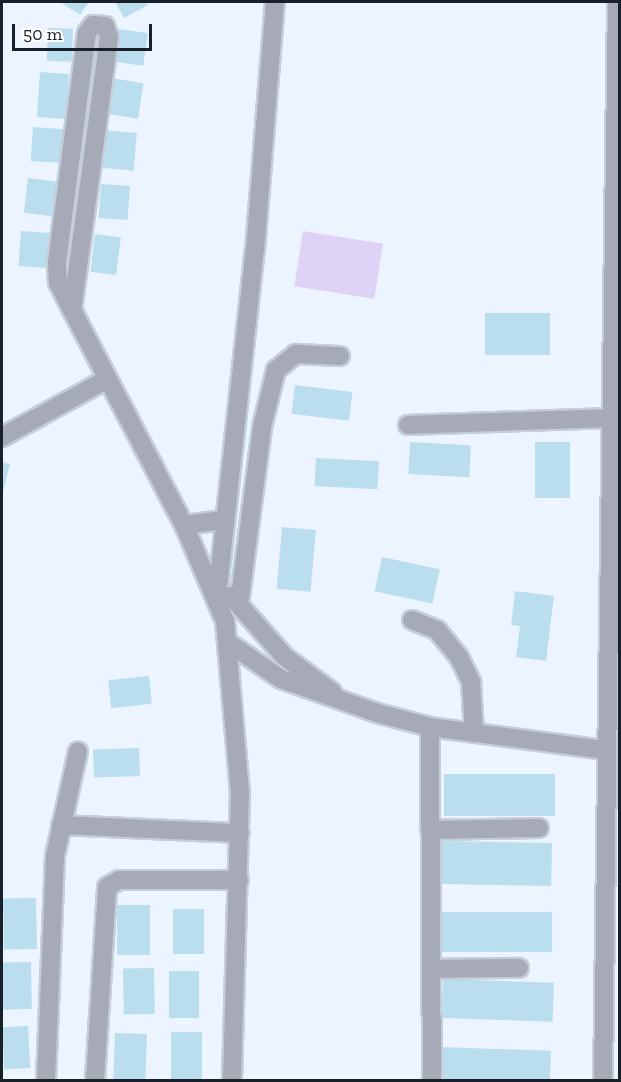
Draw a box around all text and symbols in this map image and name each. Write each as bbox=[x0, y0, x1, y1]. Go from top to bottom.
scale bar bbox=[15, 12, 154, 50]
text: 50 m bbox=[23, 23, 62, 45]

